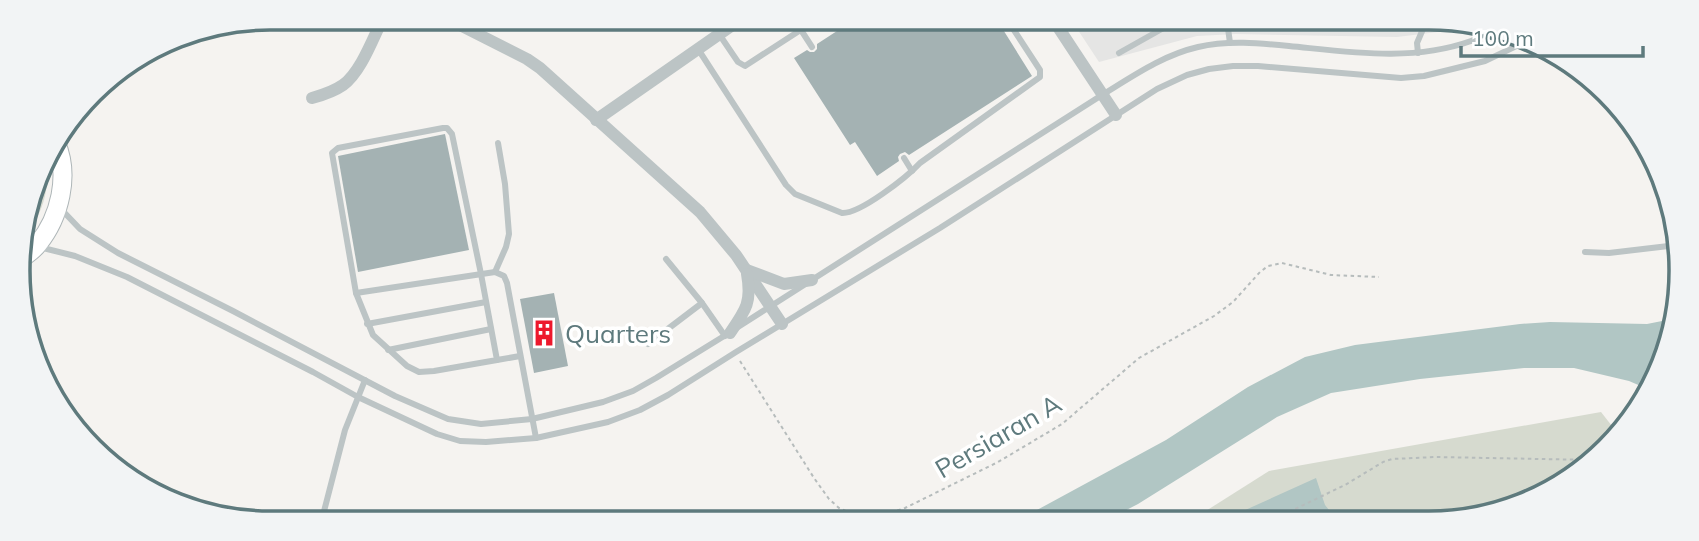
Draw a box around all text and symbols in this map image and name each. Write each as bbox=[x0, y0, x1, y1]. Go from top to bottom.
scale bar bbox=[1461, 14, 1643, 58]
text: 100 m bbox=[1472, 25, 1534, 51]
place label: Quarters bbox=[565, 317, 671, 350]
building icon: Quarters bbox=[529, 318, 559, 348]
street label: Persiaran A bbox=[929, 387, 1067, 485]

